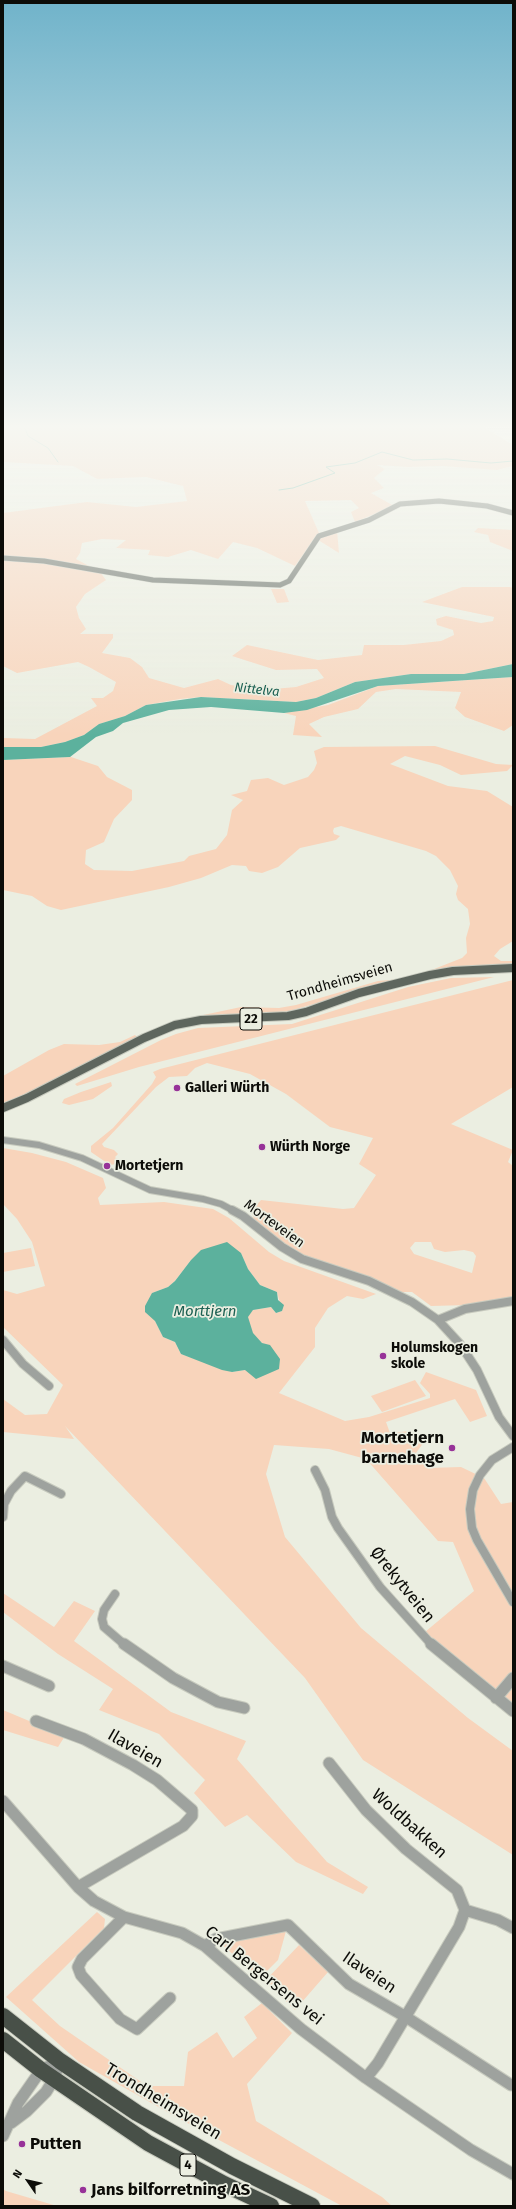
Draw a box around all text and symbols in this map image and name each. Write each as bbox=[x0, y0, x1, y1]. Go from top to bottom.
water label: Nittelva bbox=[234, 680, 280, 700]
street label: Trondheimsveien bbox=[285, 959, 395, 1005]
road number: 22 bbox=[240, 1008, 262, 1030]
place label: Galleri Würth bbox=[185, 1080, 269, 1096]
marker: Galleri Würth bbox=[172, 1083, 182, 1093]
place label: Würth Norge bbox=[270, 1139, 350, 1155]
marker: Würth Norge bbox=[257, 1142, 267, 1152]
place label: Mortetjern bbox=[115, 1158, 183, 1174]
marker: Mortetjern bbox=[102, 1161, 112, 1171]
street label: Morteveien bbox=[240, 1196, 308, 1252]
water label: Morttjern bbox=[174, 1303, 236, 1321]
place label: Holumskogen skole bbox=[391, 1340, 478, 1372]
marker: Holumskogen skole bbox=[378, 1351, 388, 1361]
place label: Mortetjern barnehage bbox=[361, 1428, 444, 1468]
marker: Mortetjern barnehage bbox=[447, 1443, 457, 1453]
street label: Ørekytveien bbox=[365, 1543, 439, 1627]
street label: Ilaveien bbox=[104, 1725, 166, 1773]
street label: Woldbakken bbox=[367, 1785, 451, 1863]
street label: Carl Bergersens vei bbox=[201, 1922, 327, 2030]
street label: Ilaveien bbox=[338, 1948, 400, 1998]
street label: Trondheimsveien bbox=[101, 2059, 225, 2145]
place label: Putten bbox=[30, 2134, 81, 2154]
marker: Putten bbox=[17, 2139, 27, 2149]
road number: 4 bbox=[180, 2154, 196, 2176]
north arrow bbox=[8, 2161, 48, 2201]
text: N bbox=[10, 2167, 25, 2181]
place label: Jans bilforretning AS bbox=[91, 2180, 250, 2200]
marker: Jans bilforretning AS bbox=[78, 2185, 88, 2195]

